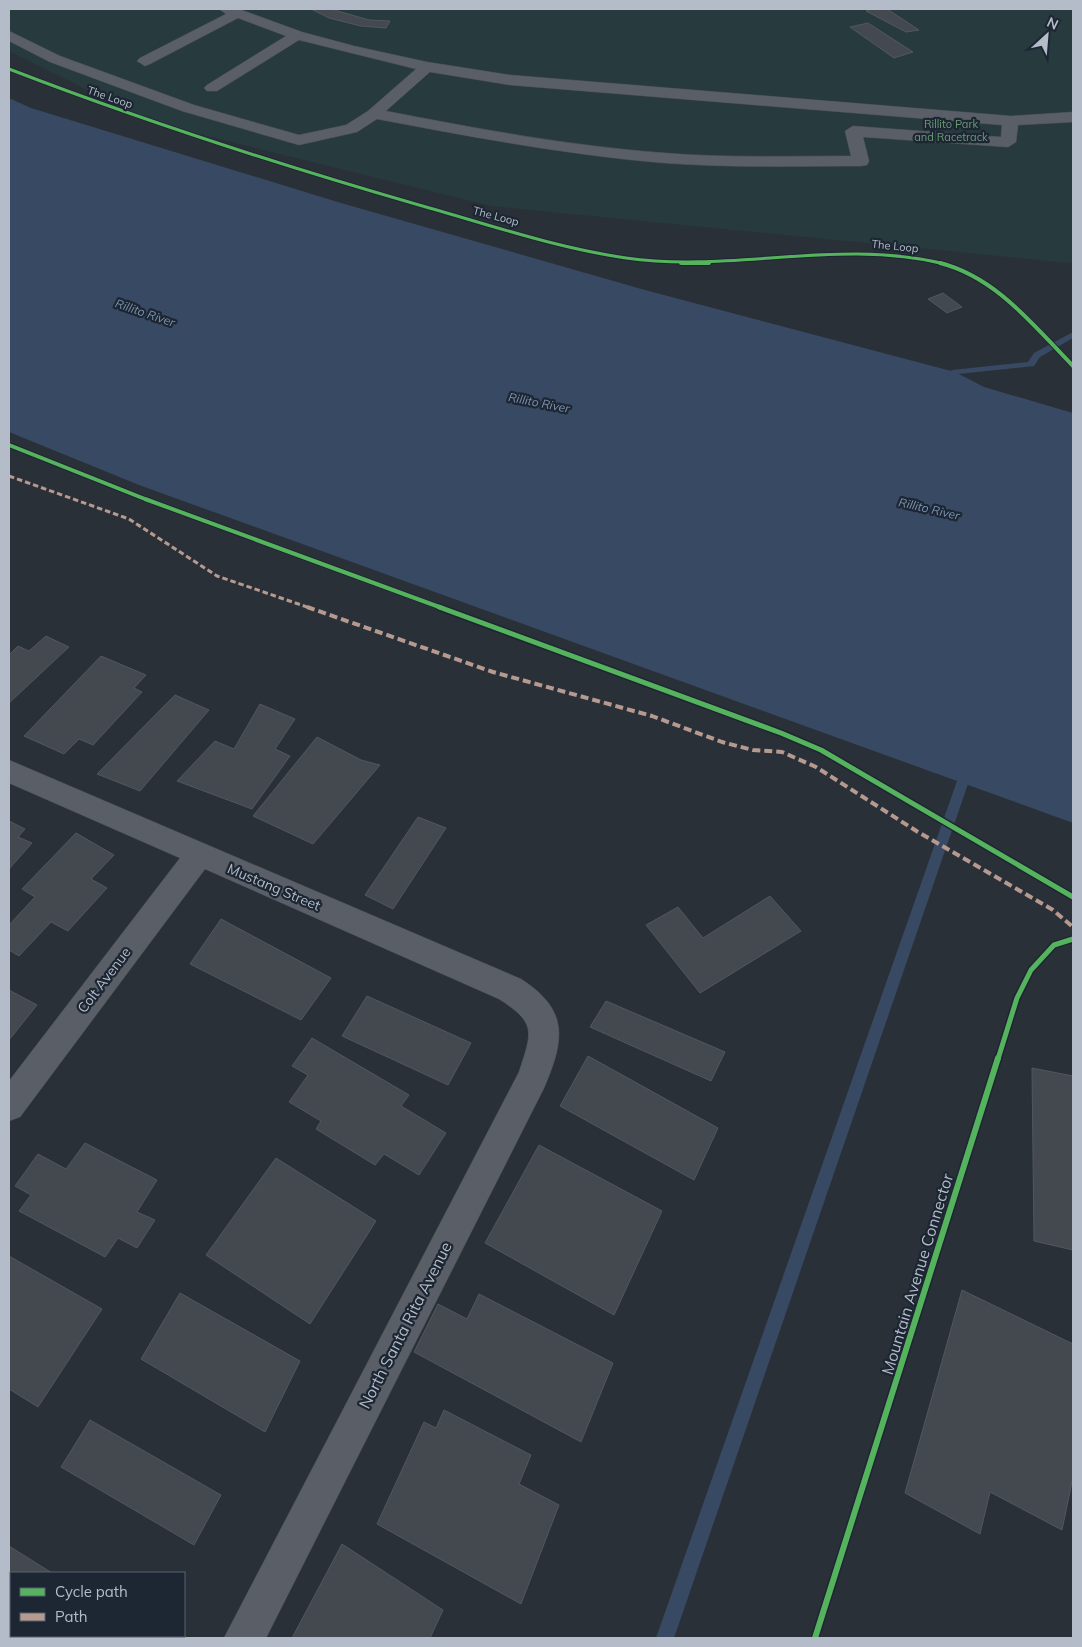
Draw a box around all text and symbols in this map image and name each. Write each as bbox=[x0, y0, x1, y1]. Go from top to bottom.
north arrow bbox=[1022, 10, 1072, 60]
text: N bbox=[1044, 13, 1061, 34]
street label: The Loop bbox=[85, 83, 135, 111]
park label: Rillito Park and Racetrack bbox=[914, 117, 988, 144]
street label: The Loop bbox=[471, 203, 521, 229]
street label: The Loop bbox=[871, 237, 920, 255]
water label: Rillito River bbox=[113, 295, 178, 330]
water label: Rillito River bbox=[507, 389, 572, 416]
water label: Rillito River bbox=[897, 494, 962, 523]
street label: Mustang Street bbox=[225, 859, 323, 915]
street label: Colt Avenue bbox=[73, 944, 135, 1016]
street label: Mountain Avenue Connector bbox=[877, 1171, 957, 1377]
street label: North Santa Rita Avenue bbox=[354, 1238, 456, 1412]
legend bbox=[10, 1572, 185, 1637]
text: Cycle path bbox=[55, 1582, 128, 1601]
text: Path bbox=[55, 1607, 87, 1626]

